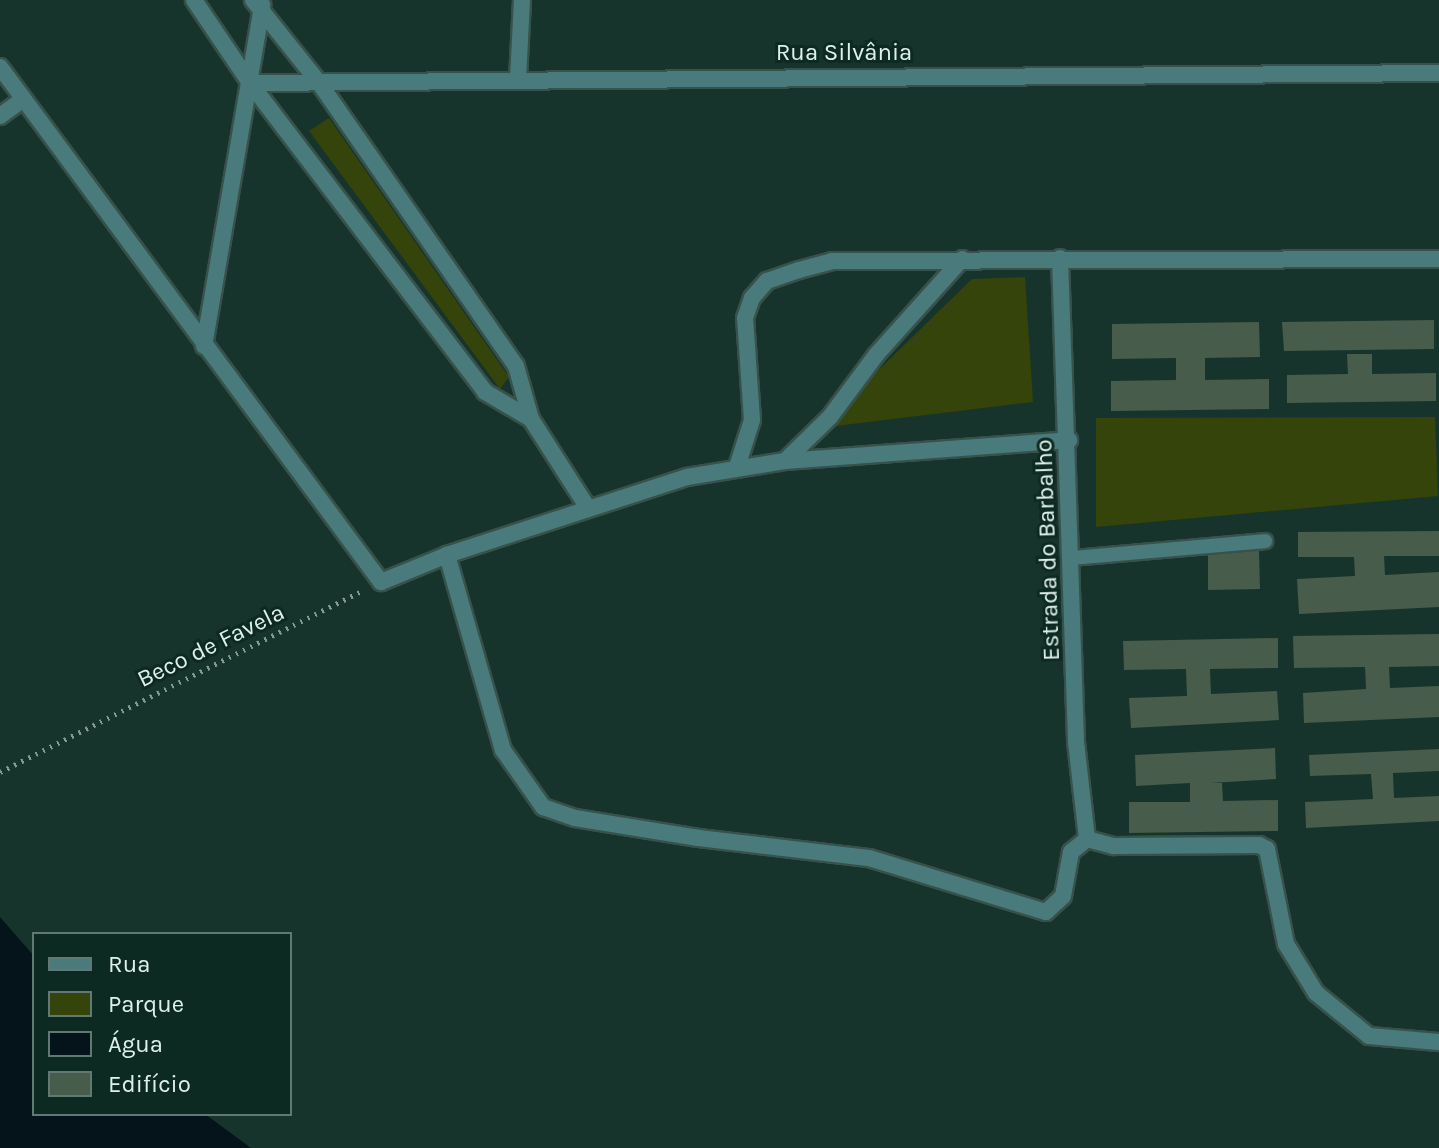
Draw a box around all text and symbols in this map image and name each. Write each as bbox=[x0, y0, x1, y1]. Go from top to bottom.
street label: Rua Silvânia bbox=[776, 39, 912, 67]
street label: Estrada do Barbalho bbox=[1030, 439, 1066, 661]
street label: Beco de Favela bbox=[133, 598, 289, 694]
legend bbox=[32, 932, 292, 1116]
text: Rua bbox=[108, 950, 150, 978]
text: Parque bbox=[108, 990, 184, 1018]
text: Água bbox=[108, 1030, 163, 1058]
text: Edifício bbox=[108, 1070, 191, 1098]

